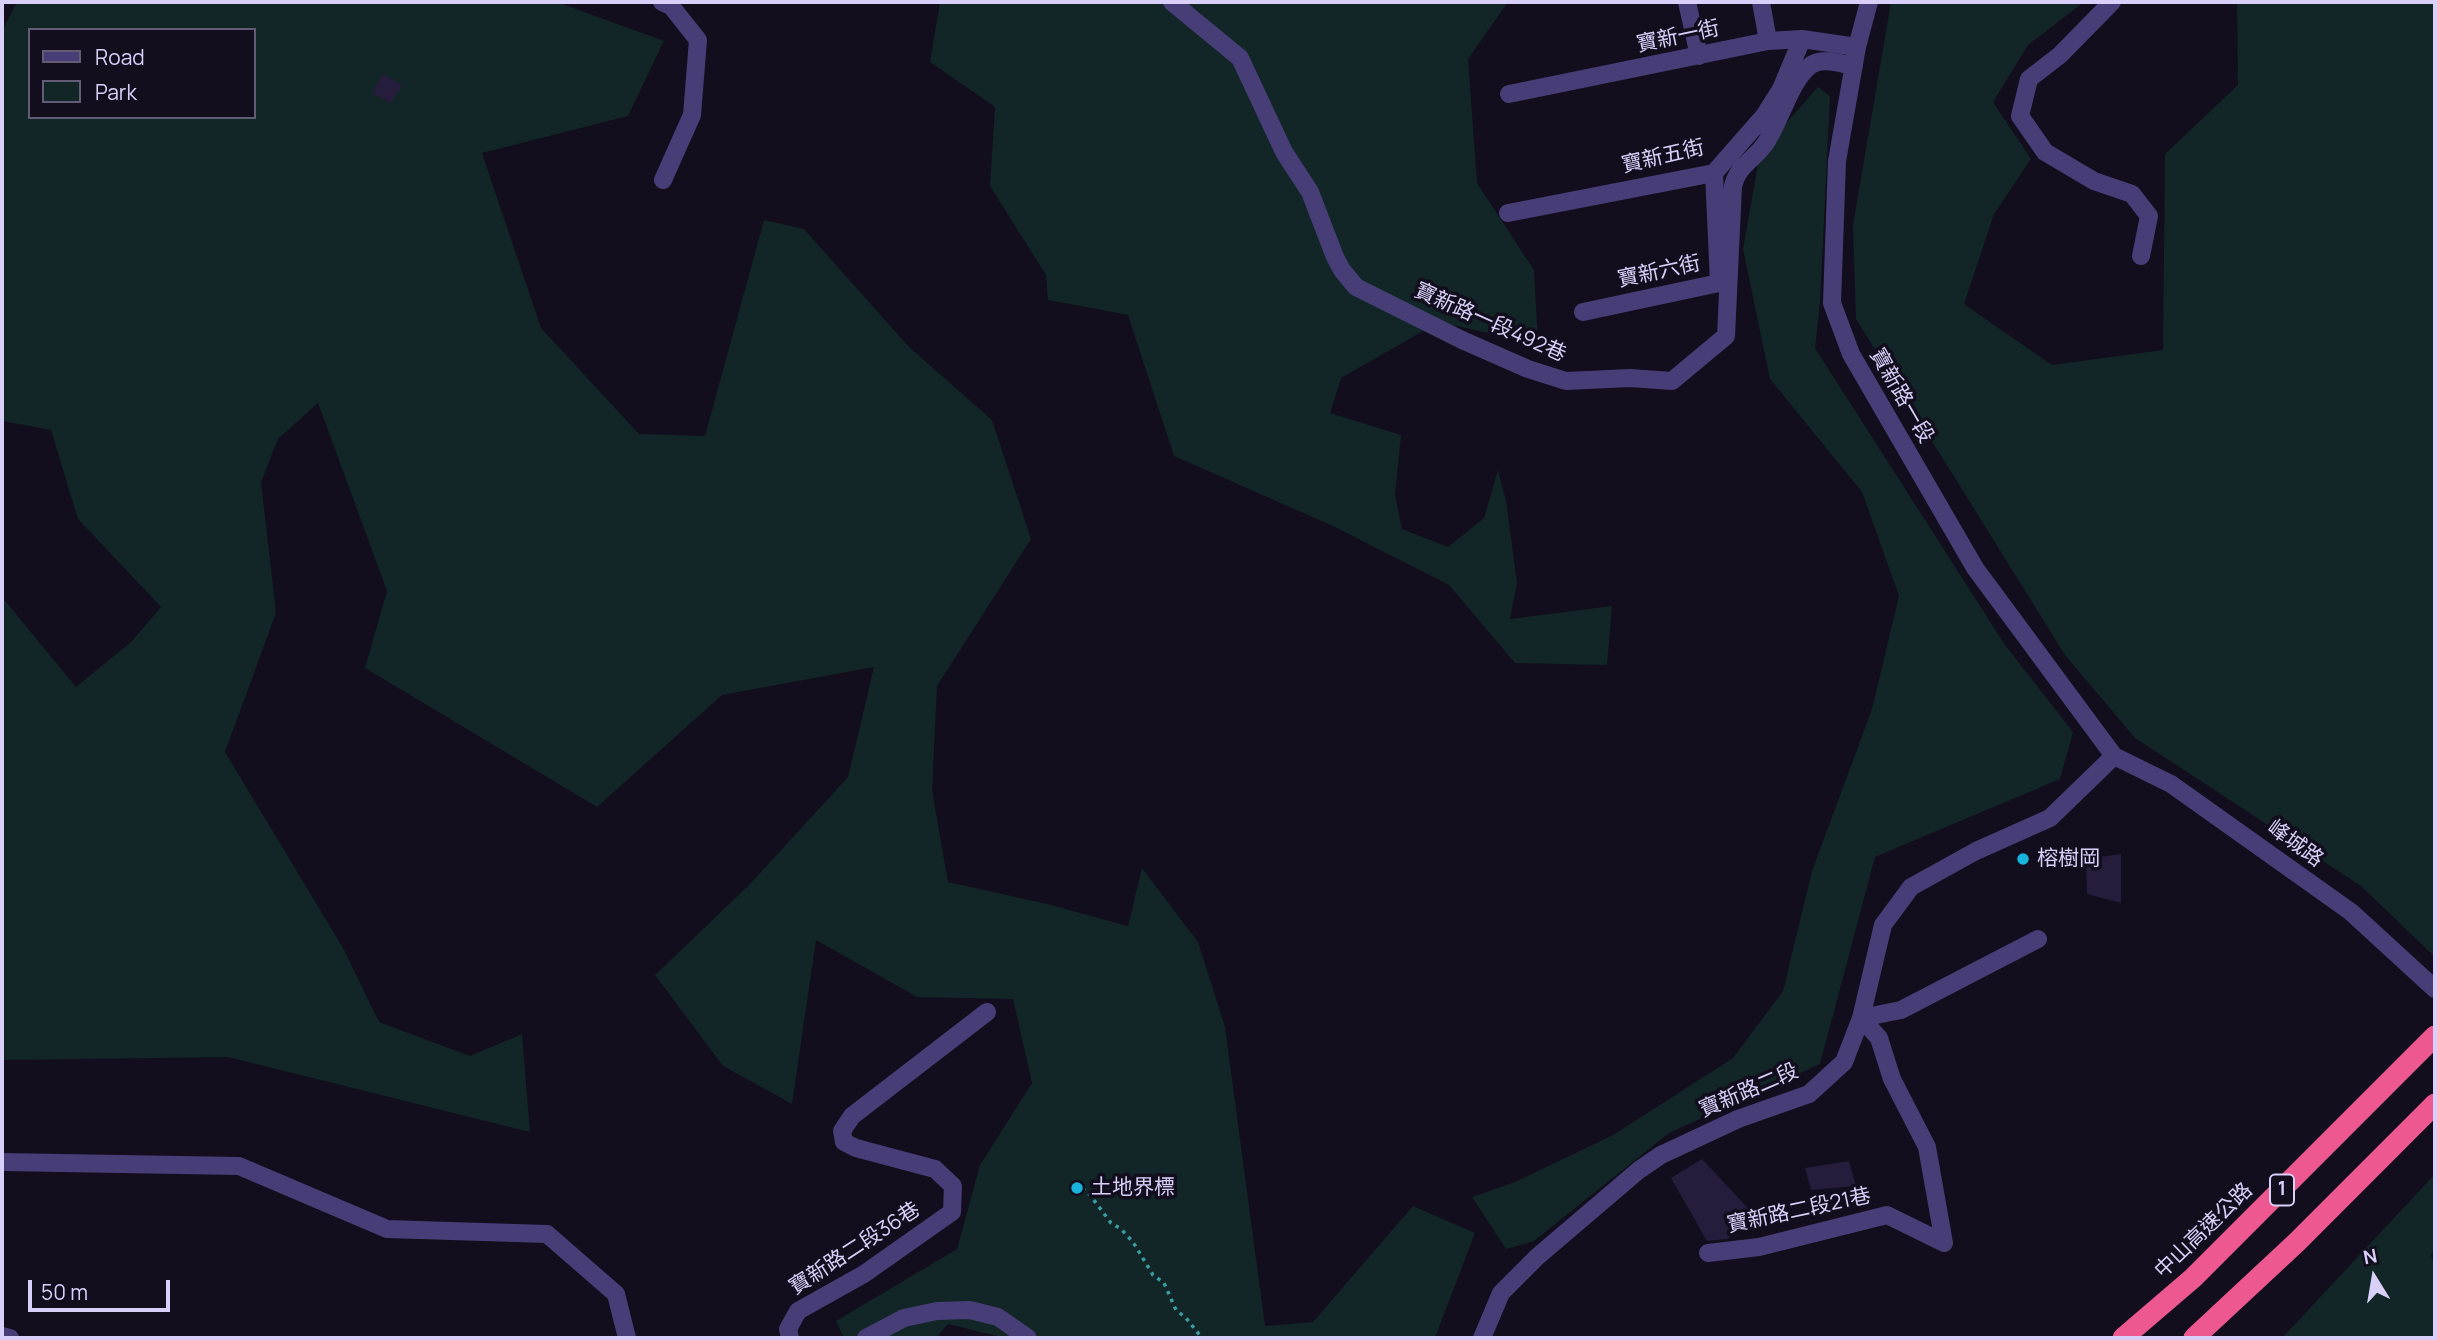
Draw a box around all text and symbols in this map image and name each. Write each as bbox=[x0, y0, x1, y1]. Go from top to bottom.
street label: 寶新一街 bbox=[1634, 16, 1722, 58]
legend bbox=[28, 28, 256, 119]
text: Road bbox=[95, 43, 145, 71]
text: Park bbox=[95, 78, 137, 106]
street label: 寶新五街 bbox=[1619, 135, 1707, 179]
street label: 寶新六街 bbox=[1615, 251, 1703, 293]
street label: 寶新路一段492巷 bbox=[1410, 278, 1570, 368]
street label: 寶新路一段 bbox=[1864, 344, 1938, 448]
street label: 峰城路 bbox=[2262, 815, 2328, 873]
place label: 榕樹岡 bbox=[2037, 846, 2100, 872]
marker: 榕樹岡 bbox=[2015, 851, 2031, 867]
street label: 寶新路二段 bbox=[1696, 1059, 1802, 1123]
road number: 1 bbox=[2270, 1174, 2294, 1206]
place label: 土地界標 bbox=[1091, 1175, 1175, 1201]
street label: 中山高速公路 bbox=[2150, 1178, 2258, 1284]
marker: 土地界標 bbox=[1069, 1180, 1085, 1196]
street label: 寶新路二段21巷 bbox=[1725, 1183, 1873, 1239]
street label: 寶新路二段36巷 bbox=[785, 1197, 925, 1301]
north arrow bbox=[2339, 1242, 2409, 1312]
text: N bbox=[2361, 1242, 2379, 1270]
scale bar bbox=[32, 1266, 173, 1310]
text: 50 m bbox=[41, 1278, 88, 1306]

